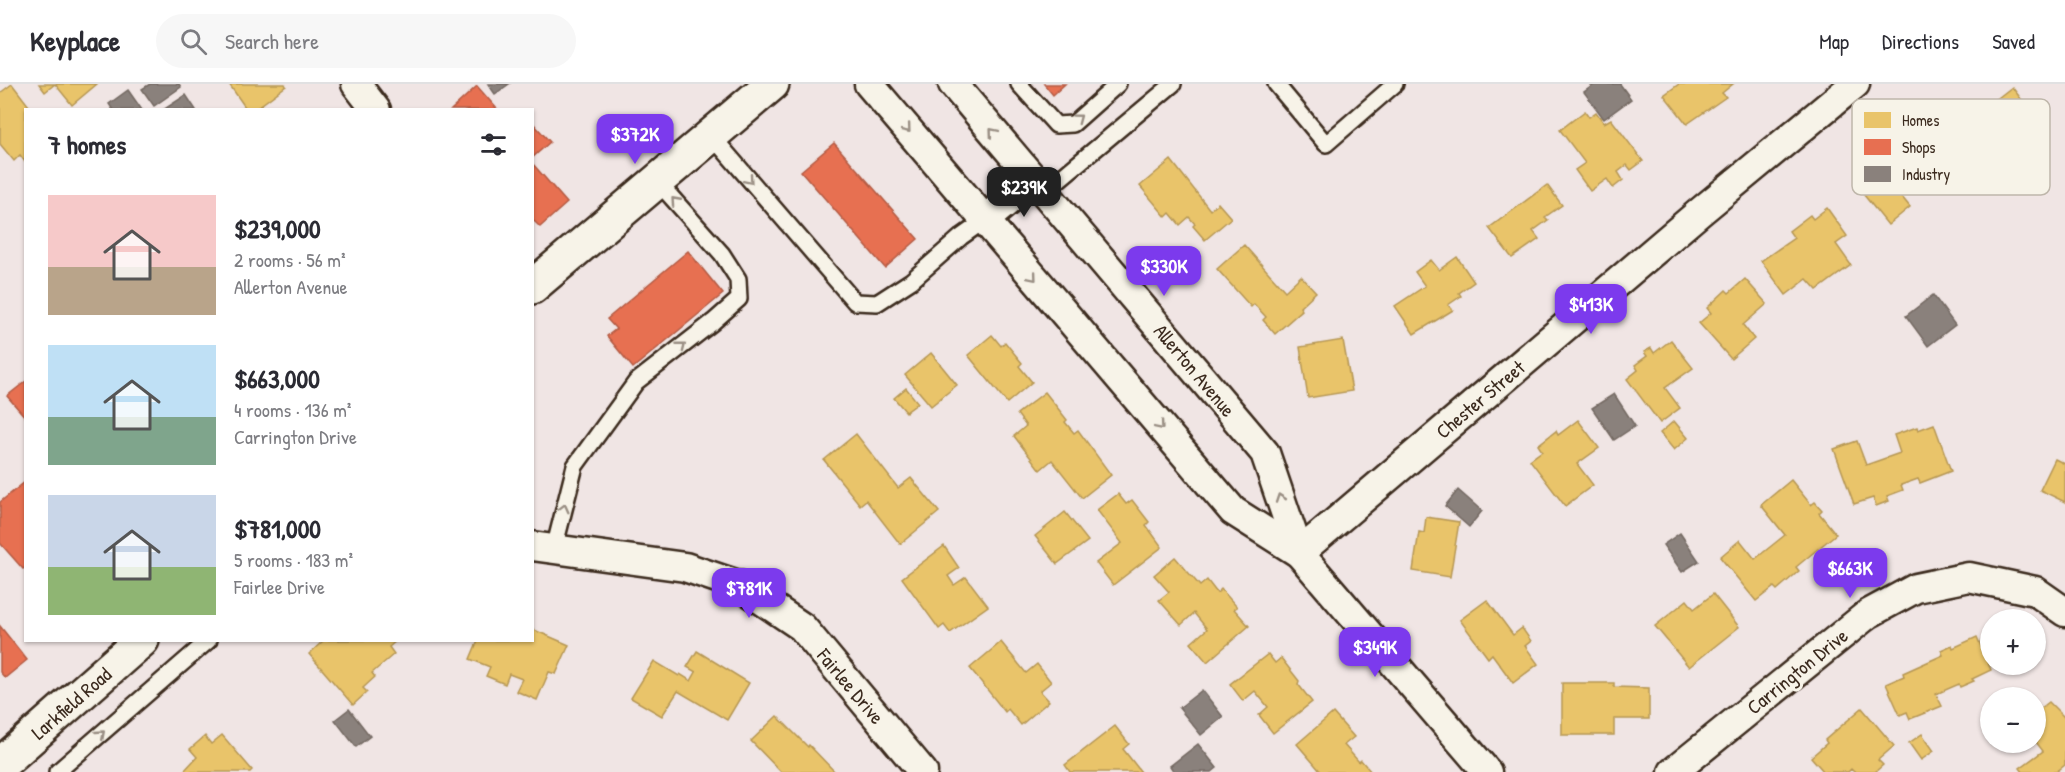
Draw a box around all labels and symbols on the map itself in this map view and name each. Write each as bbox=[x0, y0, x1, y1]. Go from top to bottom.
legend bbox=[1852, 99, 2050, 195]
text: Homes bbox=[1902, 109, 1939, 131]
pin: $372K bbox=[593, 114, 677, 165]
one-way arrow bbox=[1072, 114, 1083, 125]
one-way arrow bbox=[900, 122, 911, 133]
one-way arrow bbox=[990, 128, 1001, 139]
text: Shops bbox=[1902, 136, 1936, 158]
text: Industry bbox=[1902, 163, 1950, 185]
pin: $239K bbox=[982, 167, 1066, 218]
one-way arrow bbox=[742, 173, 753, 184]
one-way arrow bbox=[671, 197, 682, 207]
pin: $330K bbox=[1122, 246, 1206, 297]
one-way arrow bbox=[1026, 270, 1037, 281]
pin: $413K bbox=[1549, 284, 1633, 335]
street label: Allerton Avenue bbox=[1148, 318, 1242, 422]
one-way arrow bbox=[675, 343, 686, 354]
street label: Chester Street bbox=[1430, 353, 1531, 444]
one-way arrow bbox=[1153, 419, 1164, 430]
one-way arrow bbox=[1275, 493, 1288, 504]
one-way arrow bbox=[557, 503, 570, 513]
pin: $663K bbox=[1808, 548, 1892, 599]
pin: $781K bbox=[707, 568, 791, 619]
street label: Carrington Drive bbox=[1741, 622, 1853, 720]
pin: $349K bbox=[1333, 627, 1417, 678]
street label: Fairlee Drive bbox=[811, 642, 891, 730]
street label: Larkfield Road bbox=[25, 661, 117, 745]
one-way arrow bbox=[94, 730, 105, 741]

